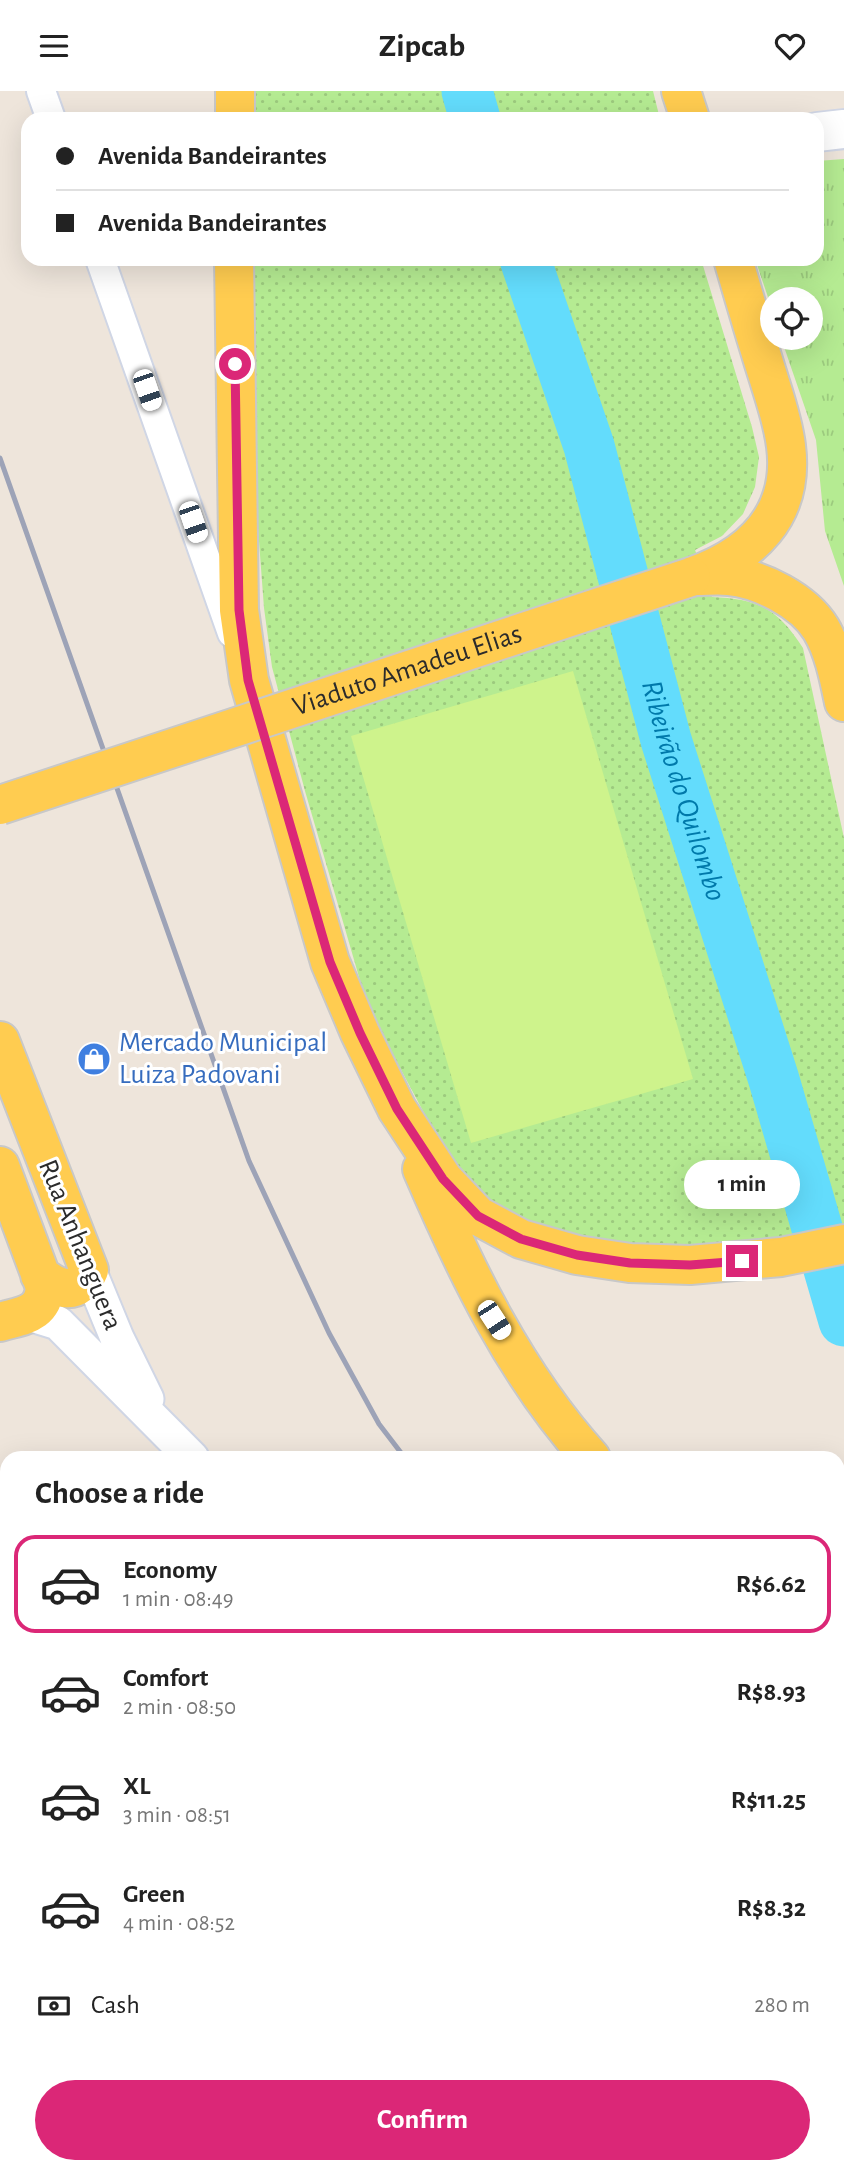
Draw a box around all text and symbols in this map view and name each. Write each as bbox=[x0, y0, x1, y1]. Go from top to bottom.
icon: menu bbox=[35, 27, 73, 65]
icon: heart bbox=[771, 27, 809, 65]
text: Zipcab bbox=[379, 30, 465, 62]
text: Avenida Bandeirantes bbox=[98, 143, 327, 169]
text: Avenida Bandeirantes bbox=[98, 210, 327, 236]
map controls bbox=[760, 287, 823, 350]
button: locate bbox=[760, 287, 823, 350]
route start bbox=[219, 348, 251, 380]
car bbox=[131, 367, 164, 413]
car bbox=[177, 499, 210, 545]
street label: Viaduto Amadeu Elias bbox=[289, 620, 525, 721]
water label: Ribeirão do Quilombo bbox=[636, 677, 731, 905]
place label: Mercado Municipal Luiza Padovani bbox=[119, 1029, 327, 1089]
shop icon: Mercado Municipal Luiza Padovani bbox=[75, 1040, 113, 1078]
street label: Rua Anhanguera bbox=[33, 1156, 127, 1334]
callout: 1 min bbox=[684, 1159, 800, 1209]
text: 1 min bbox=[718, 1173, 766, 1196]
route end bbox=[726, 1245, 758, 1277]
car bbox=[474, 1297, 515, 1343]
text: Choose a ride bbox=[35, 1477, 204, 1509]
icon: car bbox=[39, 1553, 102, 1616]
text: Economy bbox=[123, 1557, 217, 1583]
text: R$6.62 bbox=[736, 1571, 806, 1597]
text: 1 min · 08:49 bbox=[123, 1588, 234, 1611]
icon: car bbox=[39, 1661, 102, 1724]
text: Comfort bbox=[123, 1665, 208, 1691]
text: R$8.93 bbox=[736, 1679, 806, 1705]
text: 2 min · 08:50 bbox=[123, 1696, 236, 1719]
icon: car bbox=[39, 1769, 102, 1832]
text: XL bbox=[123, 1773, 150, 1799]
text: R$11.25 bbox=[731, 1787, 806, 1813]
text: 3 min · 08:51 bbox=[123, 1804, 231, 1827]
icon: car bbox=[39, 1877, 102, 1940]
text: Green bbox=[123, 1881, 185, 1907]
text: R$8.32 bbox=[737, 1895, 806, 1921]
text: 4 min · 08:52 bbox=[123, 1912, 235, 1935]
icon: cash bbox=[35, 1987, 73, 2025]
text: Cash bbox=[91, 1992, 140, 2018]
text: 280 m bbox=[754, 1994, 810, 2017]
button: Confirm bbox=[35, 2080, 810, 2160]

